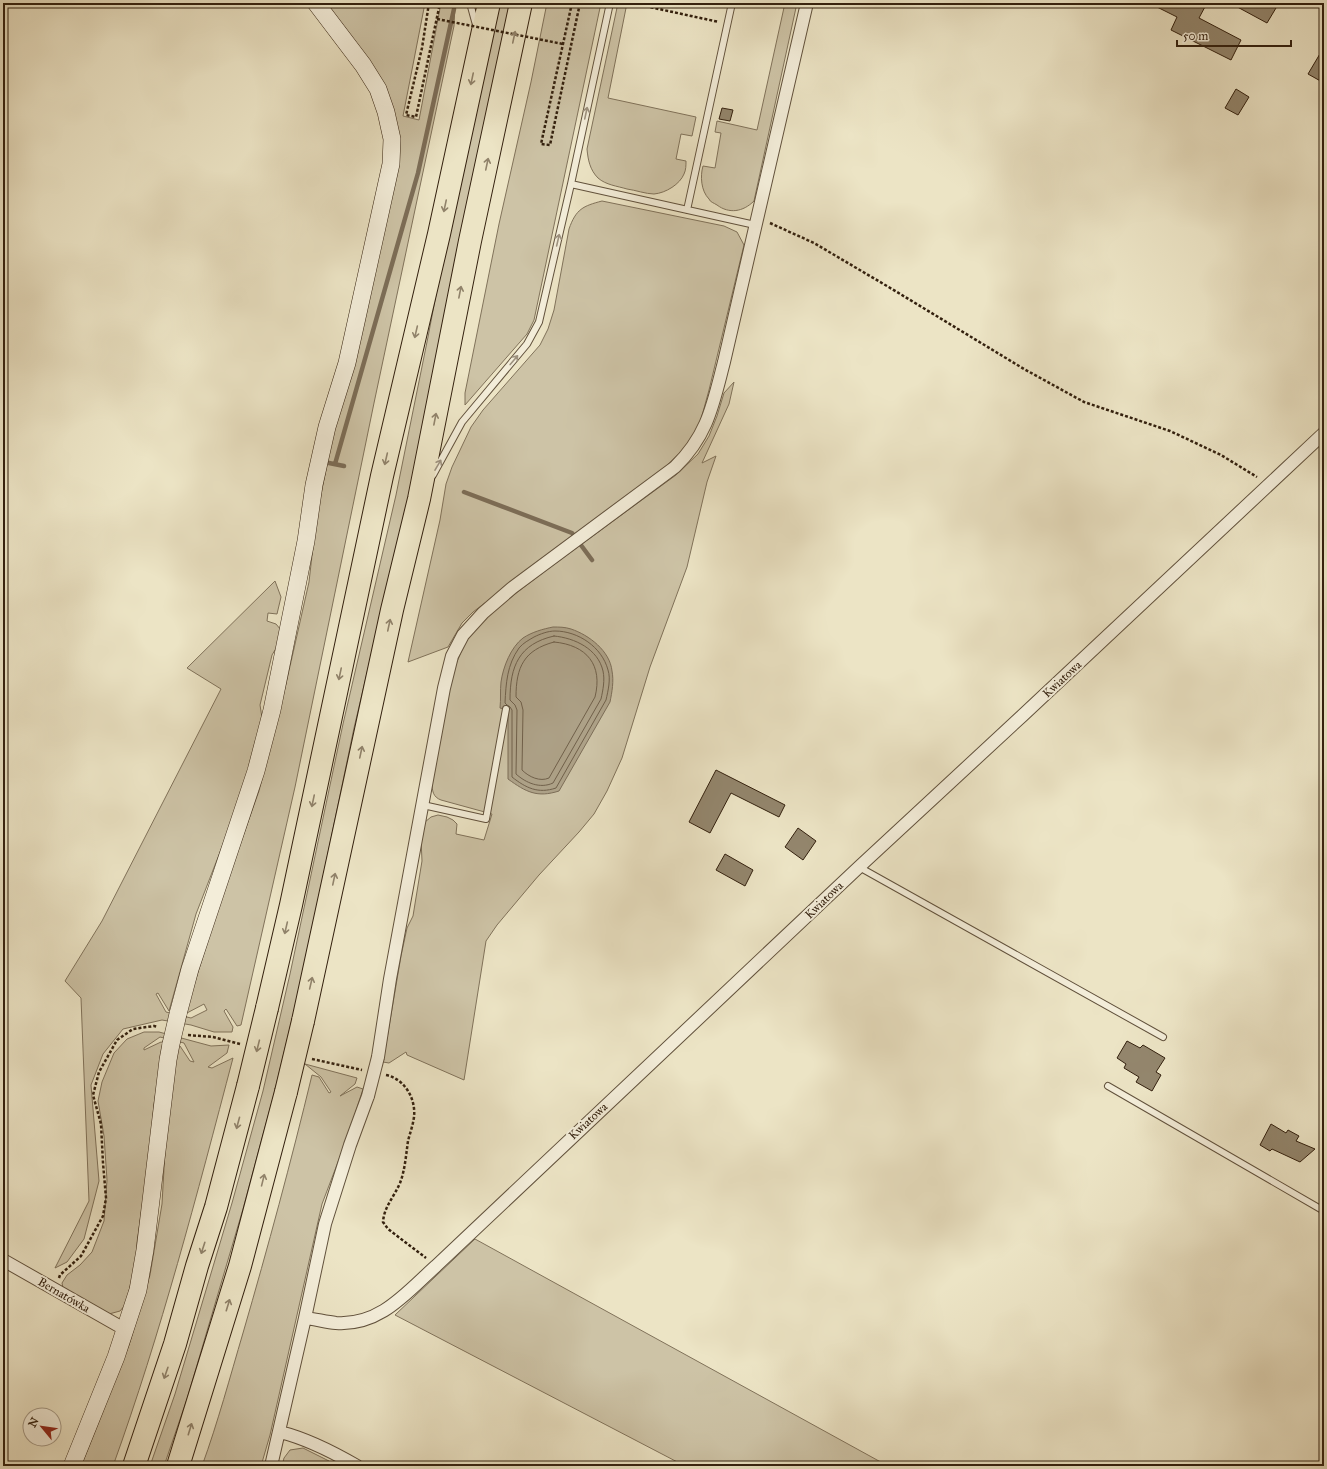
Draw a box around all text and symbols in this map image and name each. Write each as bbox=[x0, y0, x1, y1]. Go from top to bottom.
scale bar bbox=[1177, 22, 1291, 48]
text: 50 m bbox=[1183, 29, 1208, 43]
one-way arrow bbox=[510, 31, 518, 44]
one-way arrow bbox=[468, 72, 476, 85]
one-way arrow bbox=[583, 106, 591, 119]
one-way arrow bbox=[483, 158, 491, 171]
one-way arrow bbox=[441, 199, 449, 212]
one-way arrow bbox=[555, 233, 563, 246]
one-way arrow bbox=[456, 285, 464, 298]
one-way arrow bbox=[412, 326, 420, 339]
one-way arrow bbox=[510, 354, 519, 365]
one-way arrow bbox=[431, 413, 439, 426]
one-way arrow bbox=[382, 452, 390, 465]
one-way arrow bbox=[435, 459, 443, 471]
one-way arrow bbox=[385, 618, 393, 631]
street label: Kwiatowa bbox=[1040, 657, 1085, 700]
one-way arrow bbox=[335, 667, 343, 680]
one-way arrow bbox=[357, 745, 365, 758]
one-way arrow bbox=[308, 794, 316, 807]
one-way arrow bbox=[331, 873, 339, 886]
street label: Kwiatowa bbox=[802, 878, 847, 922]
one-way arrow bbox=[281, 921, 289, 934]
one-way arrow bbox=[308, 977, 316, 990]
one-way arrow bbox=[254, 1039, 261, 1052]
street label: Kwiatowa bbox=[566, 1099, 611, 1142]
one-way arrow bbox=[234, 1117, 241, 1130]
one-way arrow bbox=[260, 1173, 267, 1186]
one-way arrow bbox=[199, 1242, 206, 1255]
street label: Bernatówka bbox=[36, 1275, 93, 1316]
one-way arrow bbox=[225, 1298, 232, 1311]
one-way arrow bbox=[161, 1366, 169, 1378]
north arrow bbox=[22, 1407, 62, 1447]
text: N bbox=[26, 1415, 42, 1430]
one-way arrow bbox=[187, 1423, 194, 1436]

